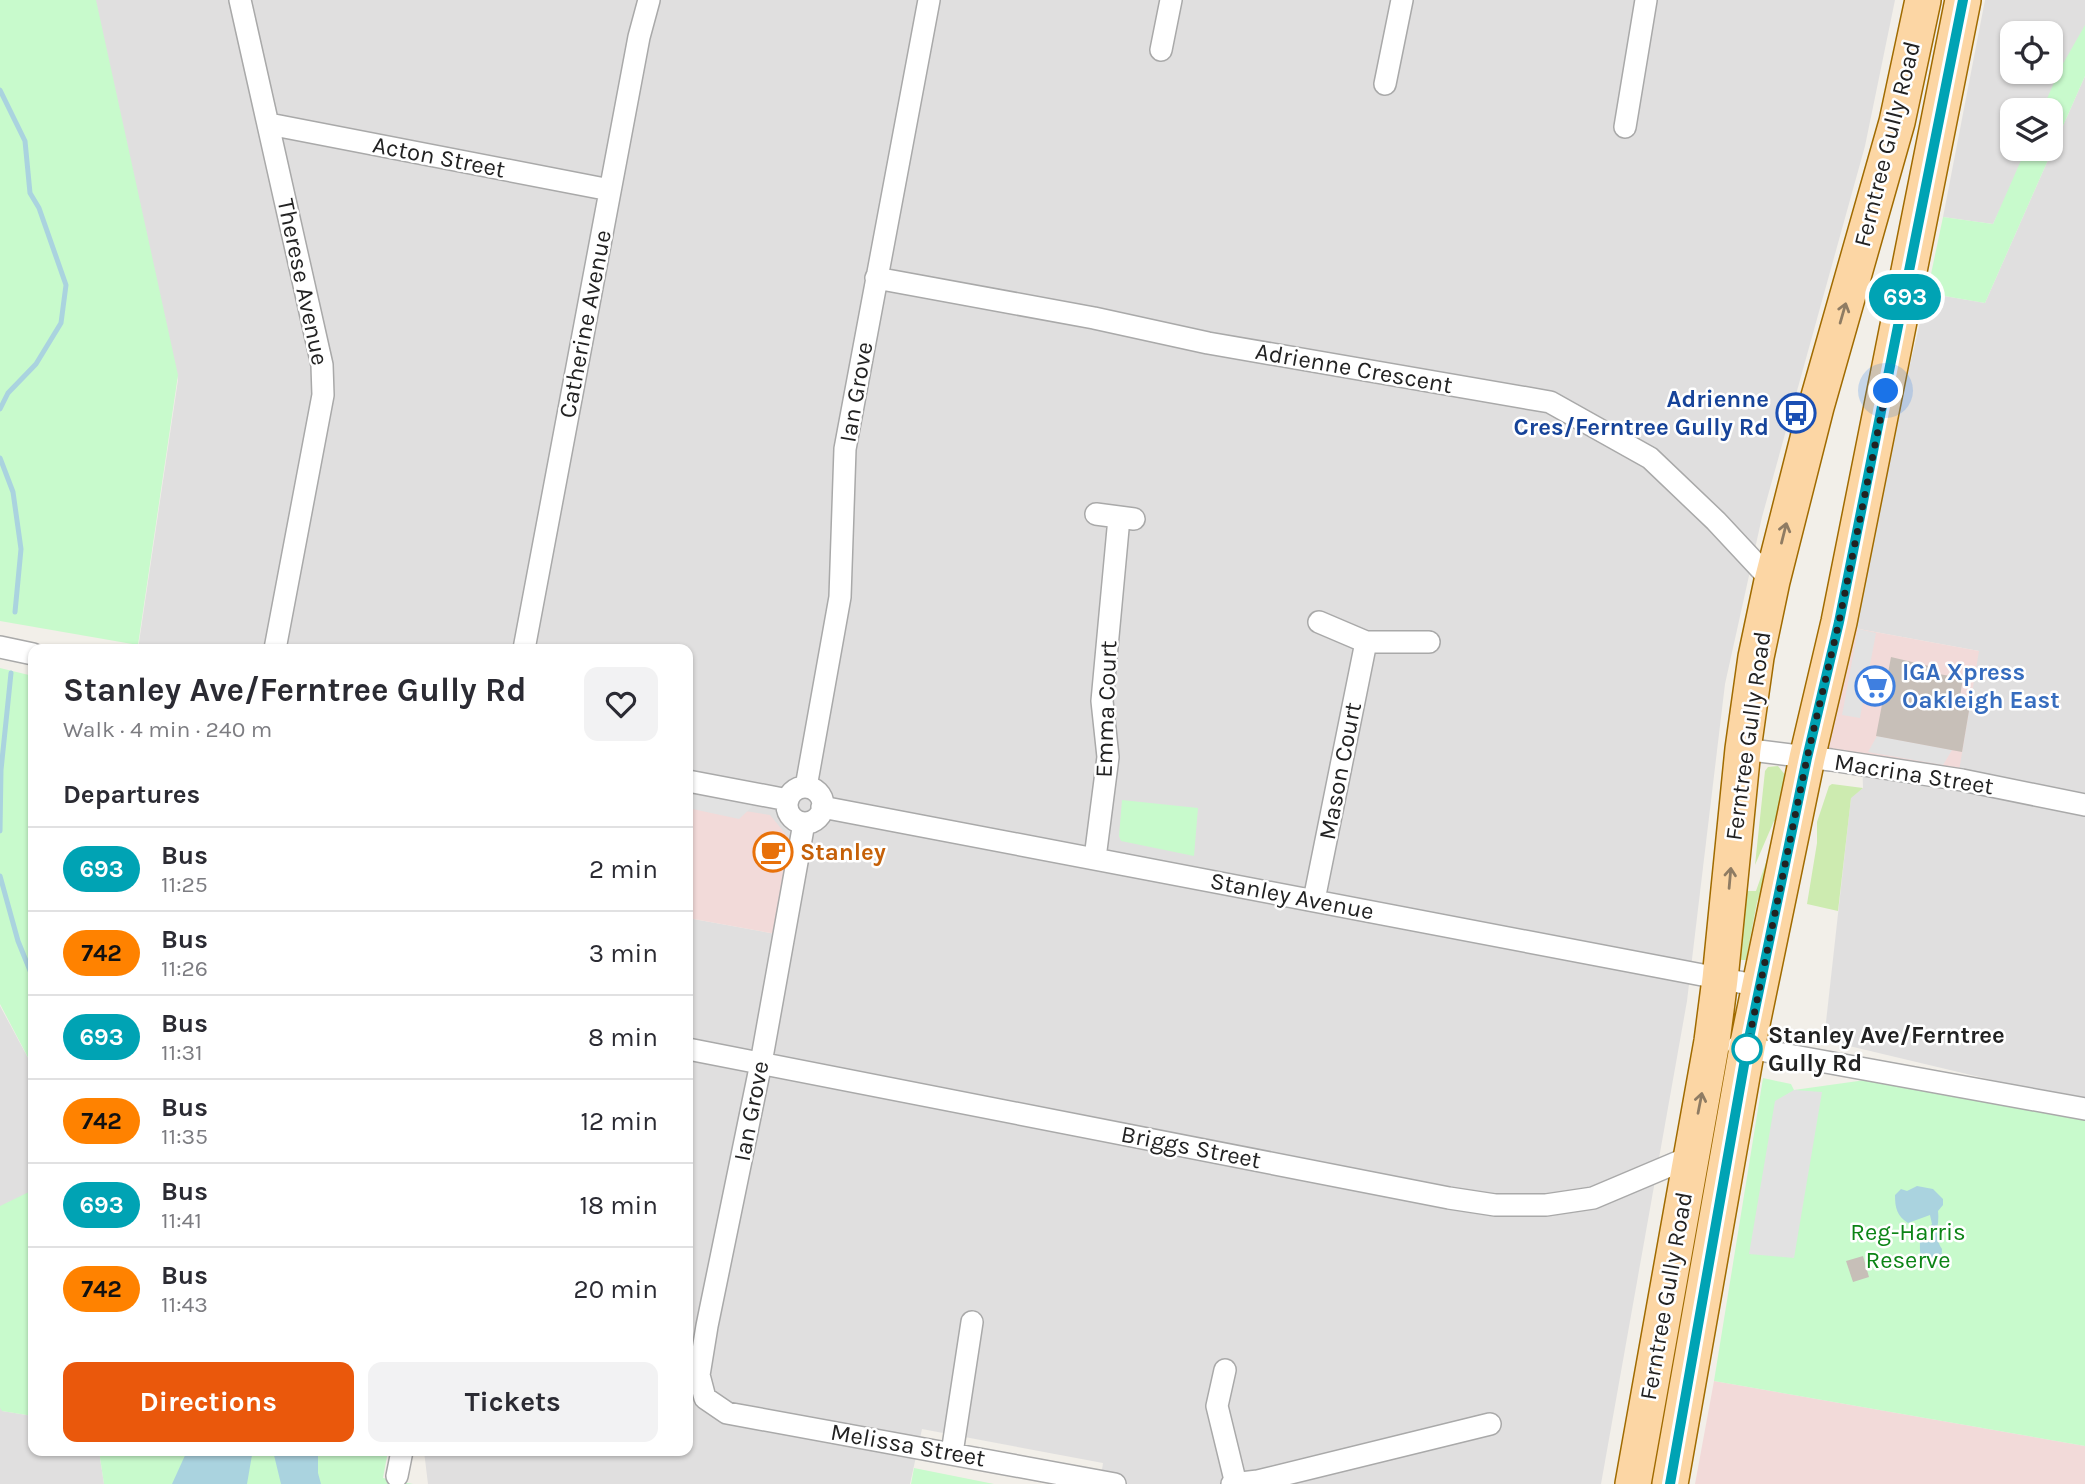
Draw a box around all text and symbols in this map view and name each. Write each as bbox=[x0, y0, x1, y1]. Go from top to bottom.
map controls bbox=[2000, 21, 2063, 161]
button: locate bbox=[2000, 21, 2063, 84]
street label: Ferntree Gully Road bbox=[1848, 38, 1926, 250]
button: layers bbox=[2000, 98, 2063, 161]
street label: Acton Street bbox=[370, 130, 508, 184]
street label: Therese Avenue bbox=[272, 196, 334, 368]
street label: Catherine Avenue bbox=[553, 228, 617, 420]
line badge: 693 bbox=[1865, 274, 1945, 320]
text: 693 bbox=[1883, 283, 1927, 311]
one-way arrow bbox=[1837, 302, 1850, 325]
street label: Adrienne Crescent bbox=[1253, 337, 1455, 399]
street label: Ian Grove bbox=[833, 339, 879, 445]
your location bbox=[1868, 373, 1903, 408]
place label: Adrienne Cres/Ferntree Gully Rd bbox=[1514, 385, 1769, 441]
bus stop icon: Adrienne Cres/Ferntree Gully Rd bbox=[1775, 392, 1817, 434]
one-way arrow bbox=[1778, 522, 1791, 544]
street label: Ferntree Gully Road bbox=[1719, 630, 1777, 842]
street label: Emma Court bbox=[1090, 640, 1122, 778]
place label: IGA Xpress Oakleigh East bbox=[1902, 658, 2060, 714]
supermarket icon: IGA Xpress Oakleigh East bbox=[1854, 665, 1896, 707]
button: heart bbox=[584, 667, 658, 741]
text: Stanley Ave/Ferntree Gully Rd bbox=[63, 671, 526, 709]
street label: Mason Court bbox=[1313, 700, 1367, 842]
text: Walk · 4 min · 240 m bbox=[63, 716, 272, 743]
street label: Macrina Street bbox=[1832, 748, 1996, 800]
text: Departures bbox=[63, 779, 200, 810]
cafe icon: Stanley bbox=[752, 831, 794, 873]
place label: Stanley bbox=[800, 838, 886, 866]
text: Bus bbox=[161, 840, 208, 871]
text: 2 min bbox=[589, 854, 658, 885]
text: 693 bbox=[79, 855, 124, 883]
street label: Stanley Avenue bbox=[1208, 866, 1376, 926]
one-way arrow bbox=[1724, 867, 1737, 890]
text: 11:25 bbox=[161, 871, 208, 898]
text: Bus bbox=[161, 924, 208, 955]
text: 3 min bbox=[589, 938, 658, 969]
text: 742 bbox=[81, 939, 122, 967]
text: 11:26 bbox=[161, 955, 208, 982]
text: Bus bbox=[161, 1008, 208, 1039]
place label: Stanley Ave/Ferntree Gully Rd bbox=[1768, 1021, 2005, 1077]
text: 8 min bbox=[588, 1022, 658, 1053]
text: 693 bbox=[79, 1023, 124, 1051]
marker: Stanley Ave/Ferntree Gully Rd bbox=[1732, 1034, 1762, 1064]
text: 11:31 bbox=[161, 1039, 203, 1066]
street label: Ian Grove bbox=[728, 1058, 774, 1164]
text: Bus bbox=[161, 1092, 208, 1123]
one-way arrow bbox=[1694, 1092, 1707, 1115]
text: 12 min bbox=[580, 1106, 658, 1137]
text: 742 bbox=[81, 1107, 122, 1135]
street label: Briggs Street bbox=[1119, 1120, 1263, 1174]
text: 11:35 bbox=[161, 1123, 208, 1150]
text: Bus bbox=[161, 1176, 208, 1207]
text: 18 min bbox=[579, 1190, 658, 1221]
street label: Ferntree Gully Road bbox=[1634, 1190, 1698, 1402]
text: 693 bbox=[79, 1191, 124, 1219]
text: 11:41 bbox=[161, 1207, 202, 1234]
park label: Reg-Harris Reserve bbox=[1850, 1218, 1966, 1274]
text: Bus bbox=[161, 1260, 208, 1291]
text: 20 min bbox=[574, 1274, 658, 1305]
text: 742 bbox=[81, 1275, 122, 1303]
text: 11:43 bbox=[161, 1291, 208, 1318]
button: Directions bbox=[63, 1362, 354, 1442]
button: Tickets bbox=[368, 1362, 658, 1442]
street label: Melissa Street bbox=[828, 1418, 988, 1472]

